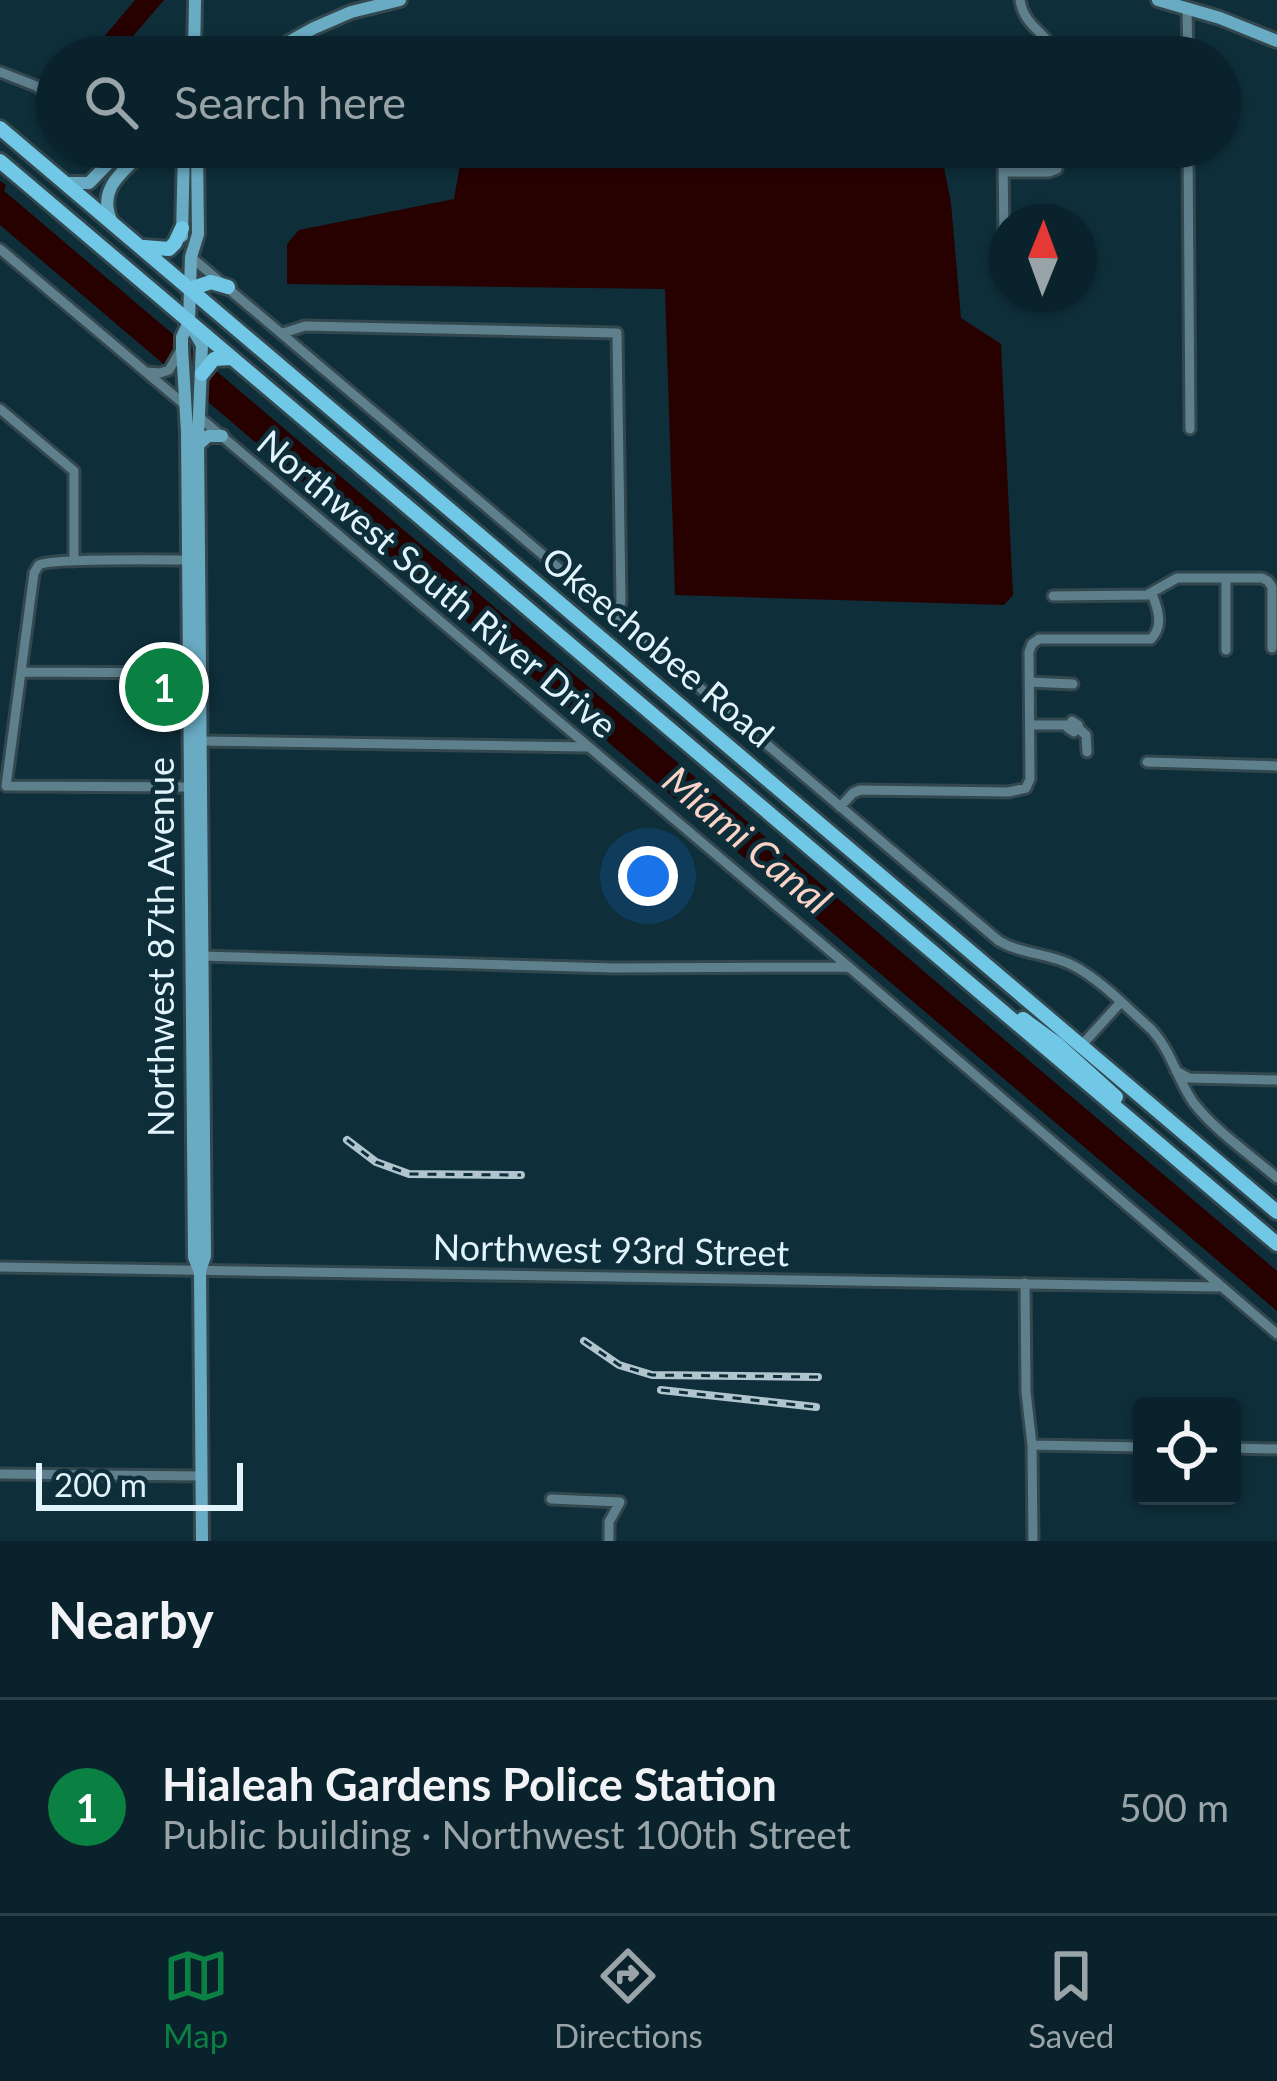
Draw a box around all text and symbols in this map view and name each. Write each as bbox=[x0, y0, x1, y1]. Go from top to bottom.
search box bbox=[36, 36, 1241, 168]
icon: search bbox=[78, 69, 144, 135]
text: Search here bbox=[174, 75, 406, 129]
north arrow bbox=[989, 204, 1097, 312]
street label: Northwest South River Drive bbox=[249, 420, 626, 747]
street label: Okeechobee Road bbox=[534, 537, 783, 756]
pin: 1 bbox=[125, 642, 203, 732]
water label: Miami Canal bbox=[655, 756, 841, 923]
street label: Northwest 87th Avenue bbox=[138, 757, 182, 1137]
your location bbox=[618, 846, 678, 906]
street label: Northwest 93rd Street bbox=[432, 1224, 790, 1274]
map controls bbox=[1133, 1397, 1241, 1505]
button: locate bbox=[1133, 1397, 1241, 1505]
scale bar bbox=[36, 1457, 243, 1510]
text: 200 m bbox=[54, 1464, 147, 1504]
text: Nearby bbox=[48, 1589, 214, 1650]
text: Hialeah Gardens Police Station bbox=[162, 1757, 777, 1811]
text: 1 bbox=[76, 1784, 98, 1830]
text: 500 m bbox=[1119, 1784, 1229, 1830]
text: Public building · Northwest 100th Street bbox=[162, 1811, 851, 1857]
tab: Map bbox=[163, 1943, 229, 2055]
tab: Directions bbox=[554, 1943, 703, 2055]
tab: Saved bbox=[1028, 1943, 1114, 2055]

